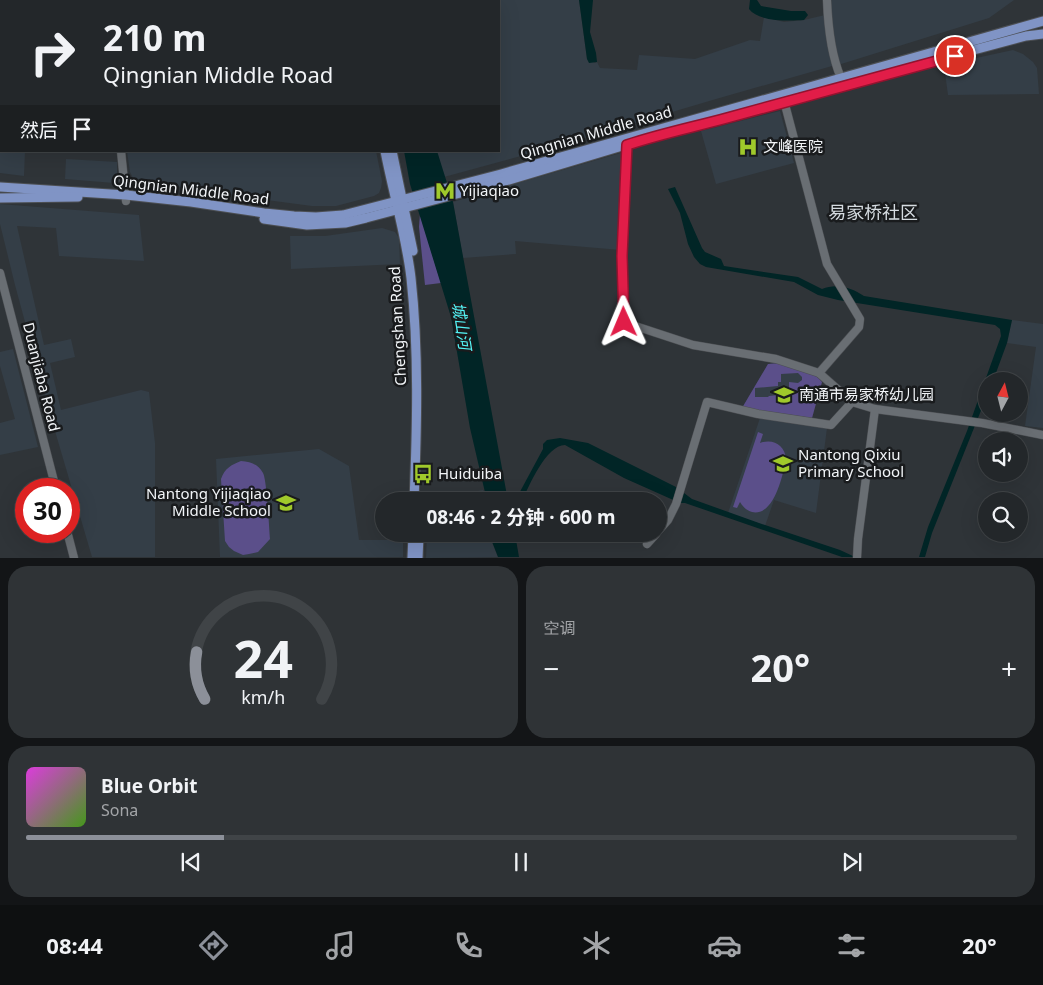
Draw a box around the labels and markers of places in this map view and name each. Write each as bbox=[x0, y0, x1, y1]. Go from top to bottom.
pin bbox=[934, 35, 976, 77]
hospital icon: 文峰医院 bbox=[737, 136, 759, 158]
place label: 文峰医院 bbox=[763, 136, 823, 156]
metro station icon: Yijiaqiao bbox=[434, 180, 456, 202]
place label: Yijiaqiao bbox=[460, 180, 519, 200]
school or university icon: 南通市易家桥幼儿园 bbox=[773, 384, 795, 406]
place label: 南通市易家桥幼儿园 bbox=[799, 384, 934, 404]
place label: Nantong Qixiu Primary School bbox=[798, 444, 904, 481]
school or university icon: Nantong Qixiu Primary School bbox=[772, 453, 794, 475]
bus stop icon: Huiduiba bbox=[412, 463, 434, 485]
place label: Huiduiba bbox=[438, 463, 502, 483]
place label: Nantong Yijiaqiao Middle School bbox=[146, 483, 271, 520]
school or university icon: Nantong Yijiaqiao Middle School bbox=[275, 492, 297, 514]

